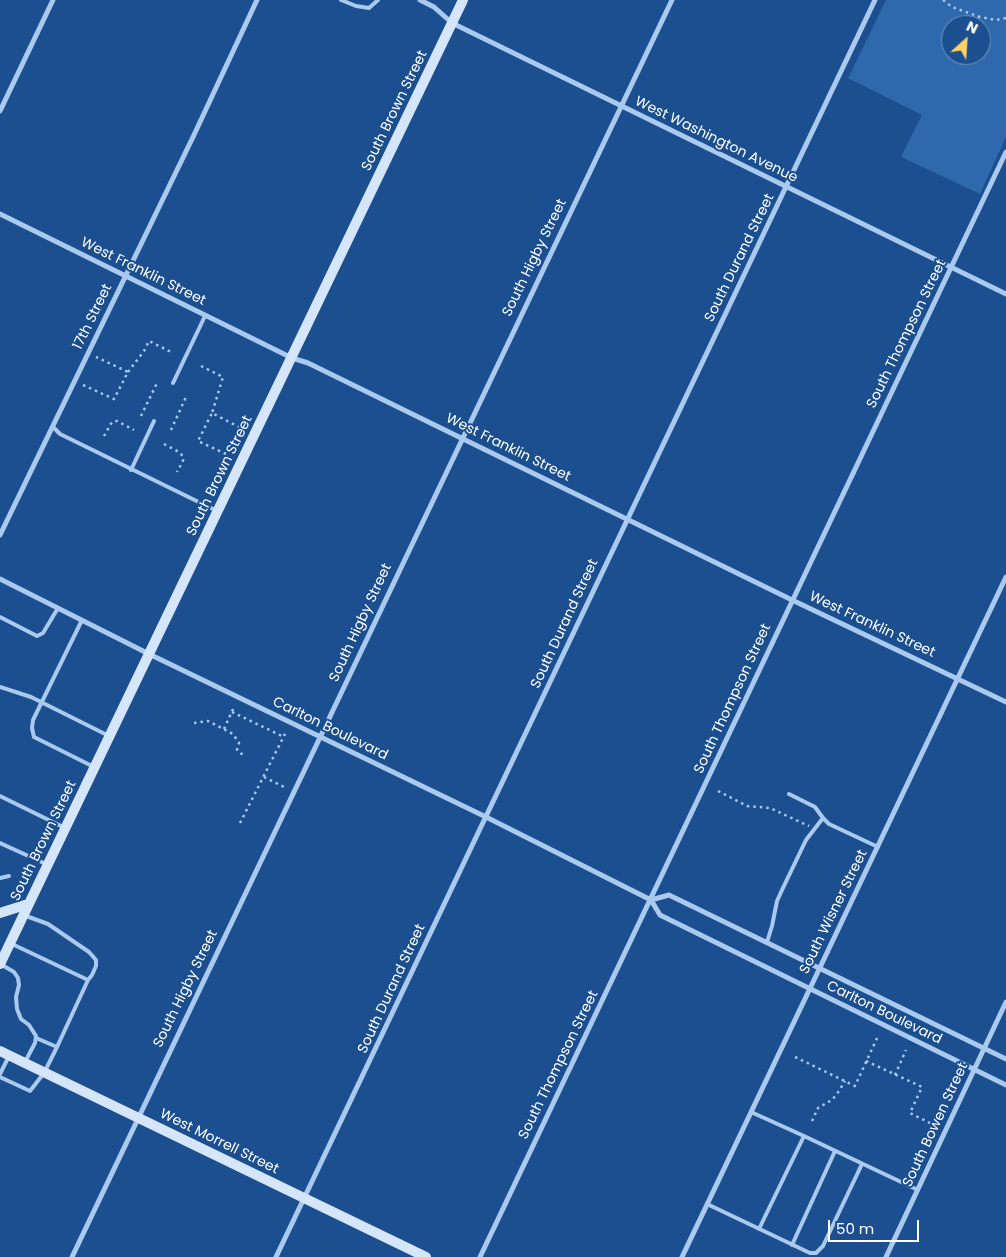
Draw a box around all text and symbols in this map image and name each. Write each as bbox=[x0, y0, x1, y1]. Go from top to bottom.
north arrow bbox=[941, 15, 991, 65]
text: N bbox=[963, 16, 981, 39]
street label: South Brown Street bbox=[359, 48, 431, 174]
street label: West Washington Avenue bbox=[632, 93, 800, 187]
street label: South Durand Street bbox=[702, 191, 778, 325]
street label: South Higby Street bbox=[499, 197, 571, 319]
street label: West Franklin Street bbox=[78, 234, 208, 310]
street label: South Thompson Street bbox=[864, 257, 950, 411]
street label: 17th Street bbox=[70, 281, 116, 353]
street label: West Franklin Street bbox=[443, 410, 573, 486]
street label: South Brown Street bbox=[184, 413, 256, 539]
street label: South Durand Street bbox=[528, 557, 602, 691]
street label: South Higby Street bbox=[326, 561, 396, 685]
street label: West Franklin Street bbox=[806, 588, 938, 662]
street label: South Thompson Street bbox=[691, 621, 775, 777]
street label: Carlton Boulevard bbox=[270, 694, 390, 764]
street label: South Brown Street bbox=[8, 778, 80, 904]
street label: South Wisner Street bbox=[797, 847, 871, 977]
street label: South Durand Street bbox=[355, 922, 429, 1056]
street label: South Higby Street bbox=[150, 928, 222, 1050]
street label: Carlton Boulevard bbox=[824, 978, 944, 1048]
street label: South Thompson Street bbox=[516, 988, 602, 1142]
street label: South Bowen Street bbox=[900, 1060, 972, 1190]
street label: West Morrell Street bbox=[157, 1106, 281, 1178]
scale bar bbox=[831, 1210, 922, 1242]
text: 50 m bbox=[836, 1218, 874, 1239]

